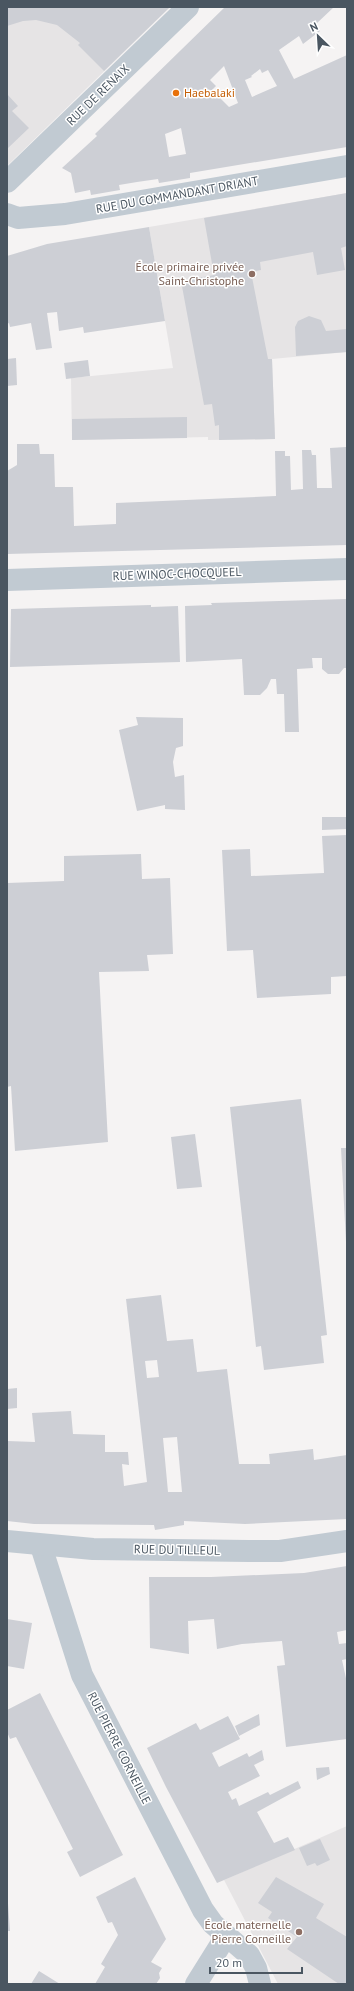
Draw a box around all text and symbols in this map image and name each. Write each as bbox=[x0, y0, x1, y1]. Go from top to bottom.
north arrow bbox=[298, 16, 338, 56]
text: N bbox=[308, 19, 320, 35]
street label: RUE DE RENAIX bbox=[63, 60, 133, 128]
place label: Haebalaki bbox=[184, 85, 235, 100]
marker: Haebalaki bbox=[171, 88, 181, 98]
street label: RUE DU COMMANDANT DRIANT bbox=[95, 173, 260, 216]
place label: École primaire privée Saint-Christophe bbox=[136, 259, 244, 288]
marker: École primaire privée Saint-Christophe bbox=[247, 269, 257, 279]
street label: RUE WINOC-CHOCQUEEL bbox=[112, 564, 242, 583]
street label: RUE DU TILLEUL bbox=[134, 1541, 220, 1558]
street label: RUE PIERRE CORNEILLE bbox=[85, 1689, 154, 1806]
place label: École maternelle Pierre Corneille bbox=[205, 1917, 291, 1946]
marker: École maternelle Pierre Corneille bbox=[294, 1927, 304, 1937]
scale bar bbox=[210, 1949, 302, 1975]
text: 20 m bbox=[216, 1955, 242, 1970]

